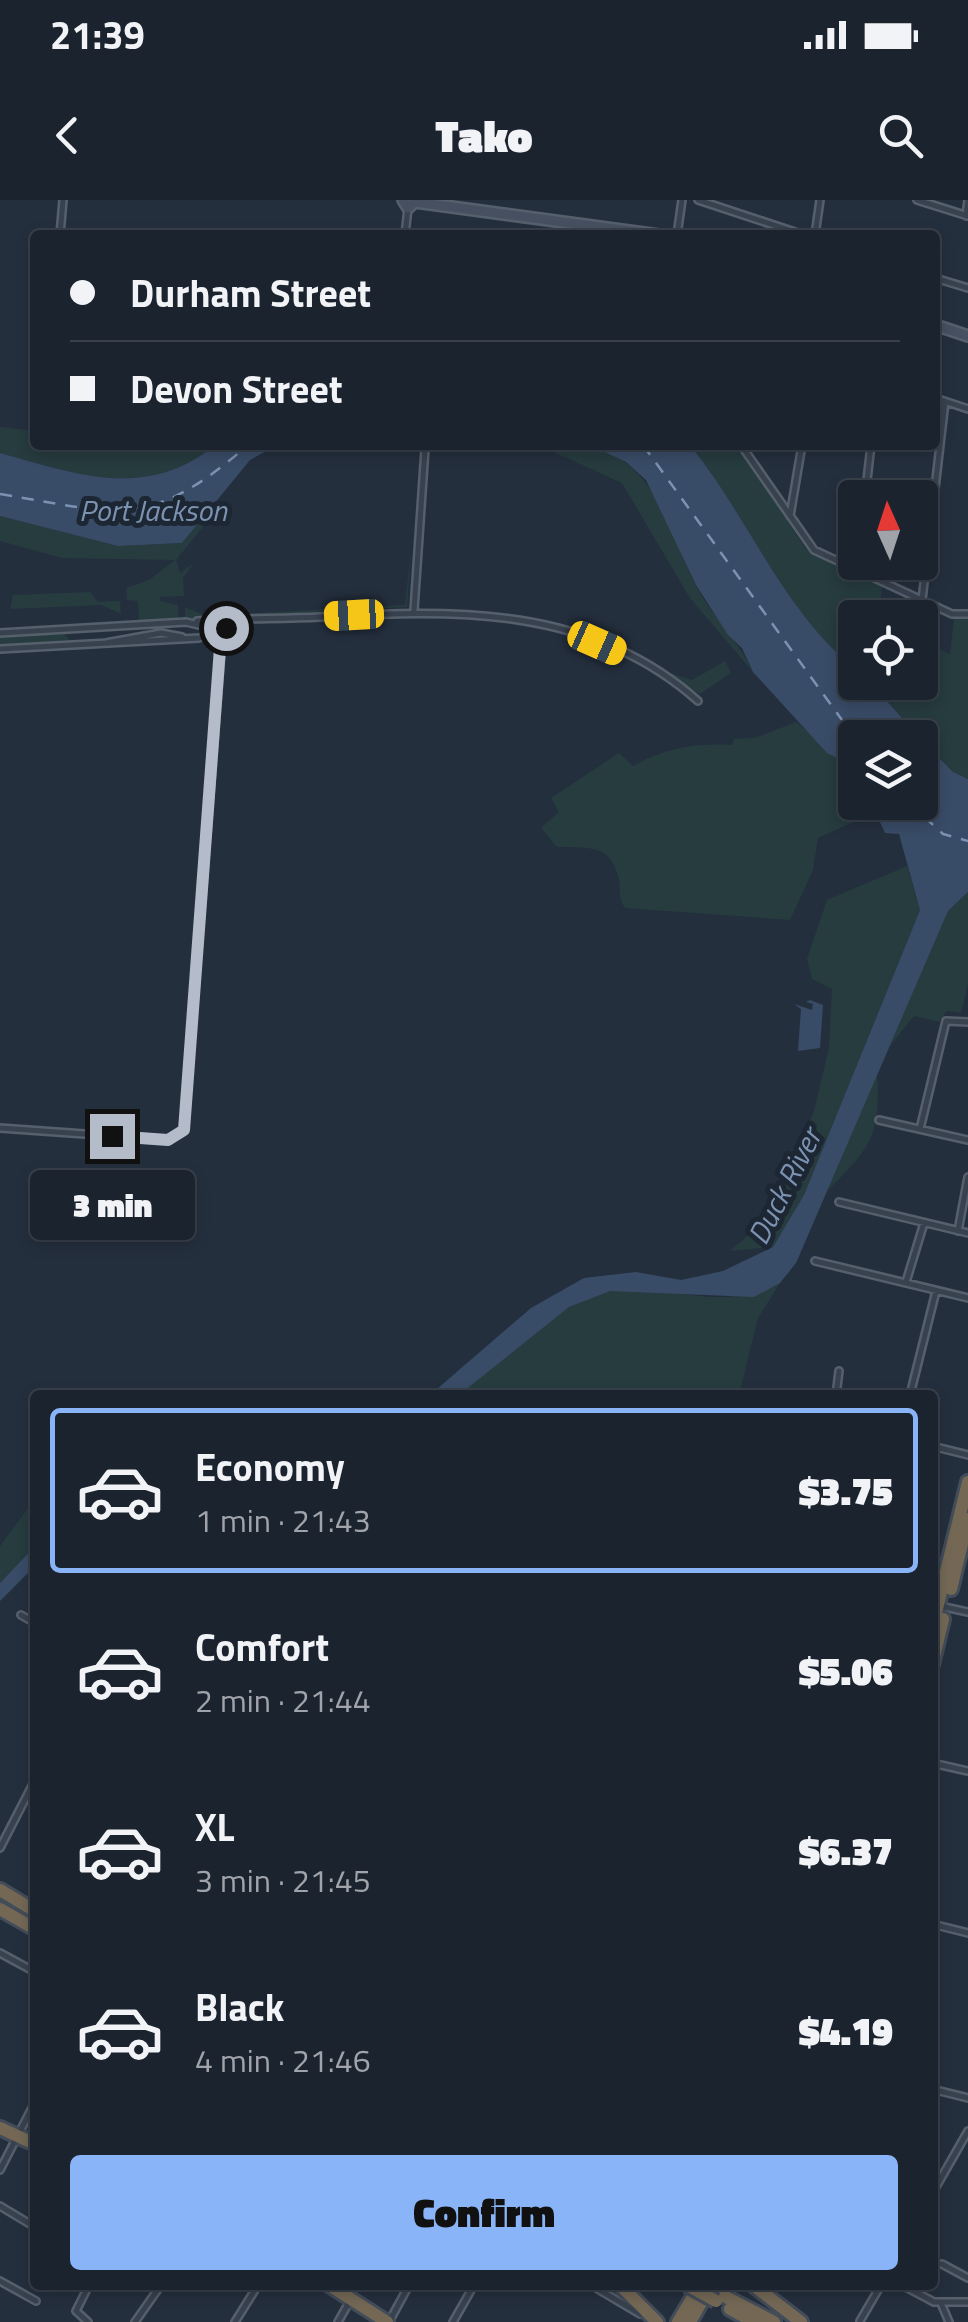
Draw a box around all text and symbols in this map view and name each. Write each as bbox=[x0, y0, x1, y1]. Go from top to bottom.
text: 21:39 bbox=[50, 6, 145, 64]
text: Tako bbox=[435, 101, 533, 169]
icon: back bbox=[40, 108, 95, 163]
icon: search bbox=[873, 108, 928, 163]
text: Durham Street bbox=[130, 264, 371, 322]
text: Devon Street bbox=[130, 360, 343, 418]
north arrow bbox=[838, 480, 938, 580]
map controls bbox=[838, 480, 938, 820]
water label: Port Jackson bbox=[79, 487, 228, 533]
car bbox=[323, 598, 385, 632]
button: locate bbox=[838, 600, 938, 700]
route start bbox=[204, 606, 249, 651]
car bbox=[563, 617, 631, 669]
button: layers bbox=[838, 720, 938, 820]
route end bbox=[90, 1114, 135, 1159]
water label: Duck River bbox=[735, 1117, 834, 1252]
callout: 3 min bbox=[29, 1171, 194, 1241]
text: 3 min bbox=[73, 1181, 152, 1229]
text: Economy bbox=[195, 1438, 345, 1496]
icon: car bbox=[75, 1446, 165, 1536]
text: $3.75 bbox=[799, 1462, 893, 1520]
text: 1 min · 21:43 bbox=[195, 1496, 371, 1544]
text: Comfort bbox=[195, 1618, 329, 1676]
icon: car bbox=[75, 1626, 165, 1716]
text: $5.06 bbox=[799, 1642, 893, 1700]
text: 2 min · 21:44 bbox=[195, 1676, 371, 1724]
text: XL bbox=[195, 1798, 235, 1856]
icon: car bbox=[75, 1806, 165, 1896]
text: $6.37 bbox=[799, 1822, 893, 1880]
text: 3 min · 21:45 bbox=[195, 1856, 371, 1904]
text: Black bbox=[195, 1978, 284, 2036]
icon: car bbox=[75, 1986, 165, 2076]
text: $4.19 bbox=[799, 2002, 893, 2060]
text: 4 min · 21:46 bbox=[195, 2036, 371, 2084]
button: Confirm bbox=[70, 2155, 898, 2270]

